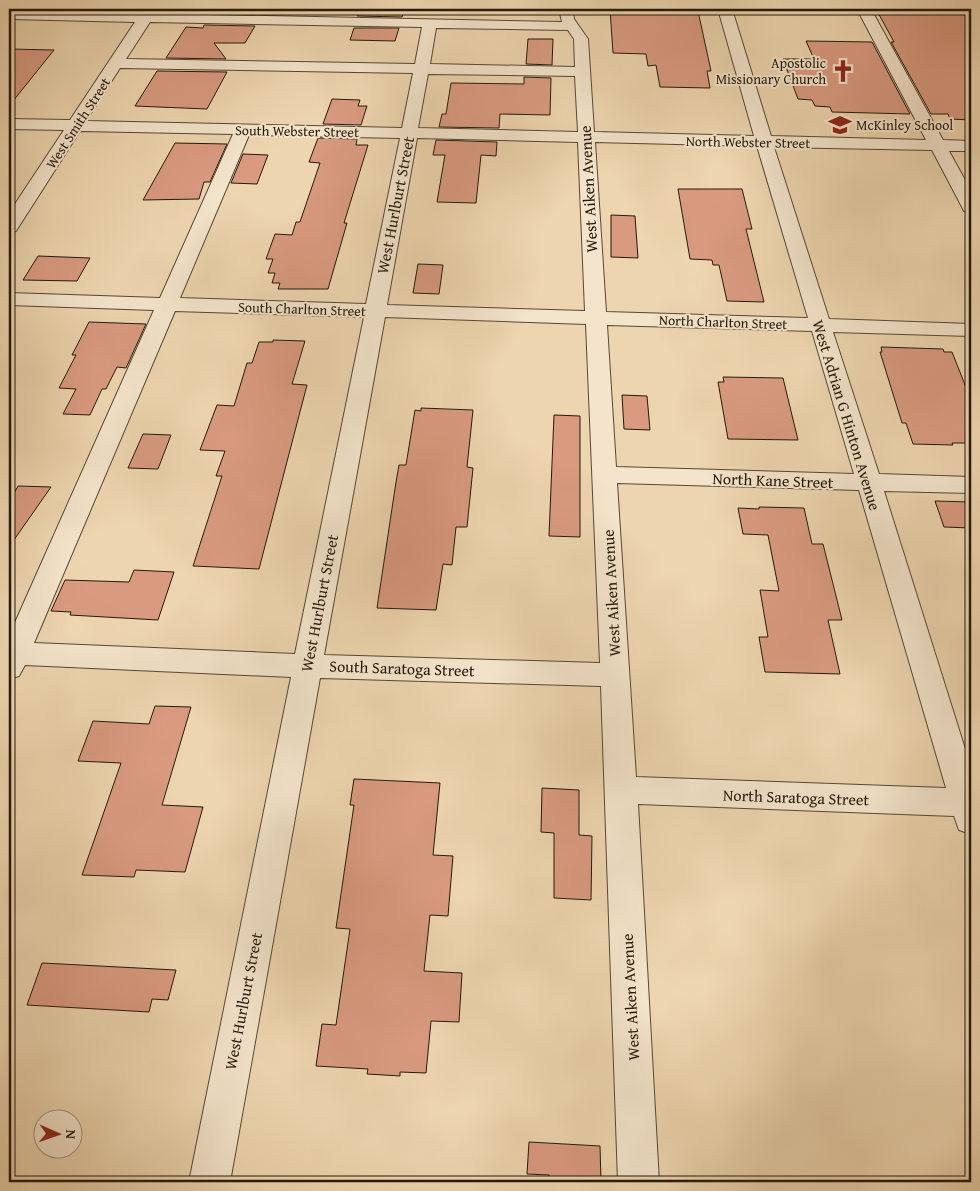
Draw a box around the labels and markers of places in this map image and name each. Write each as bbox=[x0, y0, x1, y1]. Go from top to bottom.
place label: Apostolic Missionary Church bbox=[716, 53, 826, 89]
church icon: Apostolic Missionary Church bbox=[830, 58, 856, 84]
school or university icon: McKinley School bbox=[827, 112, 853, 138]
place label: McKinley School bbox=[856, 115, 953, 135]

